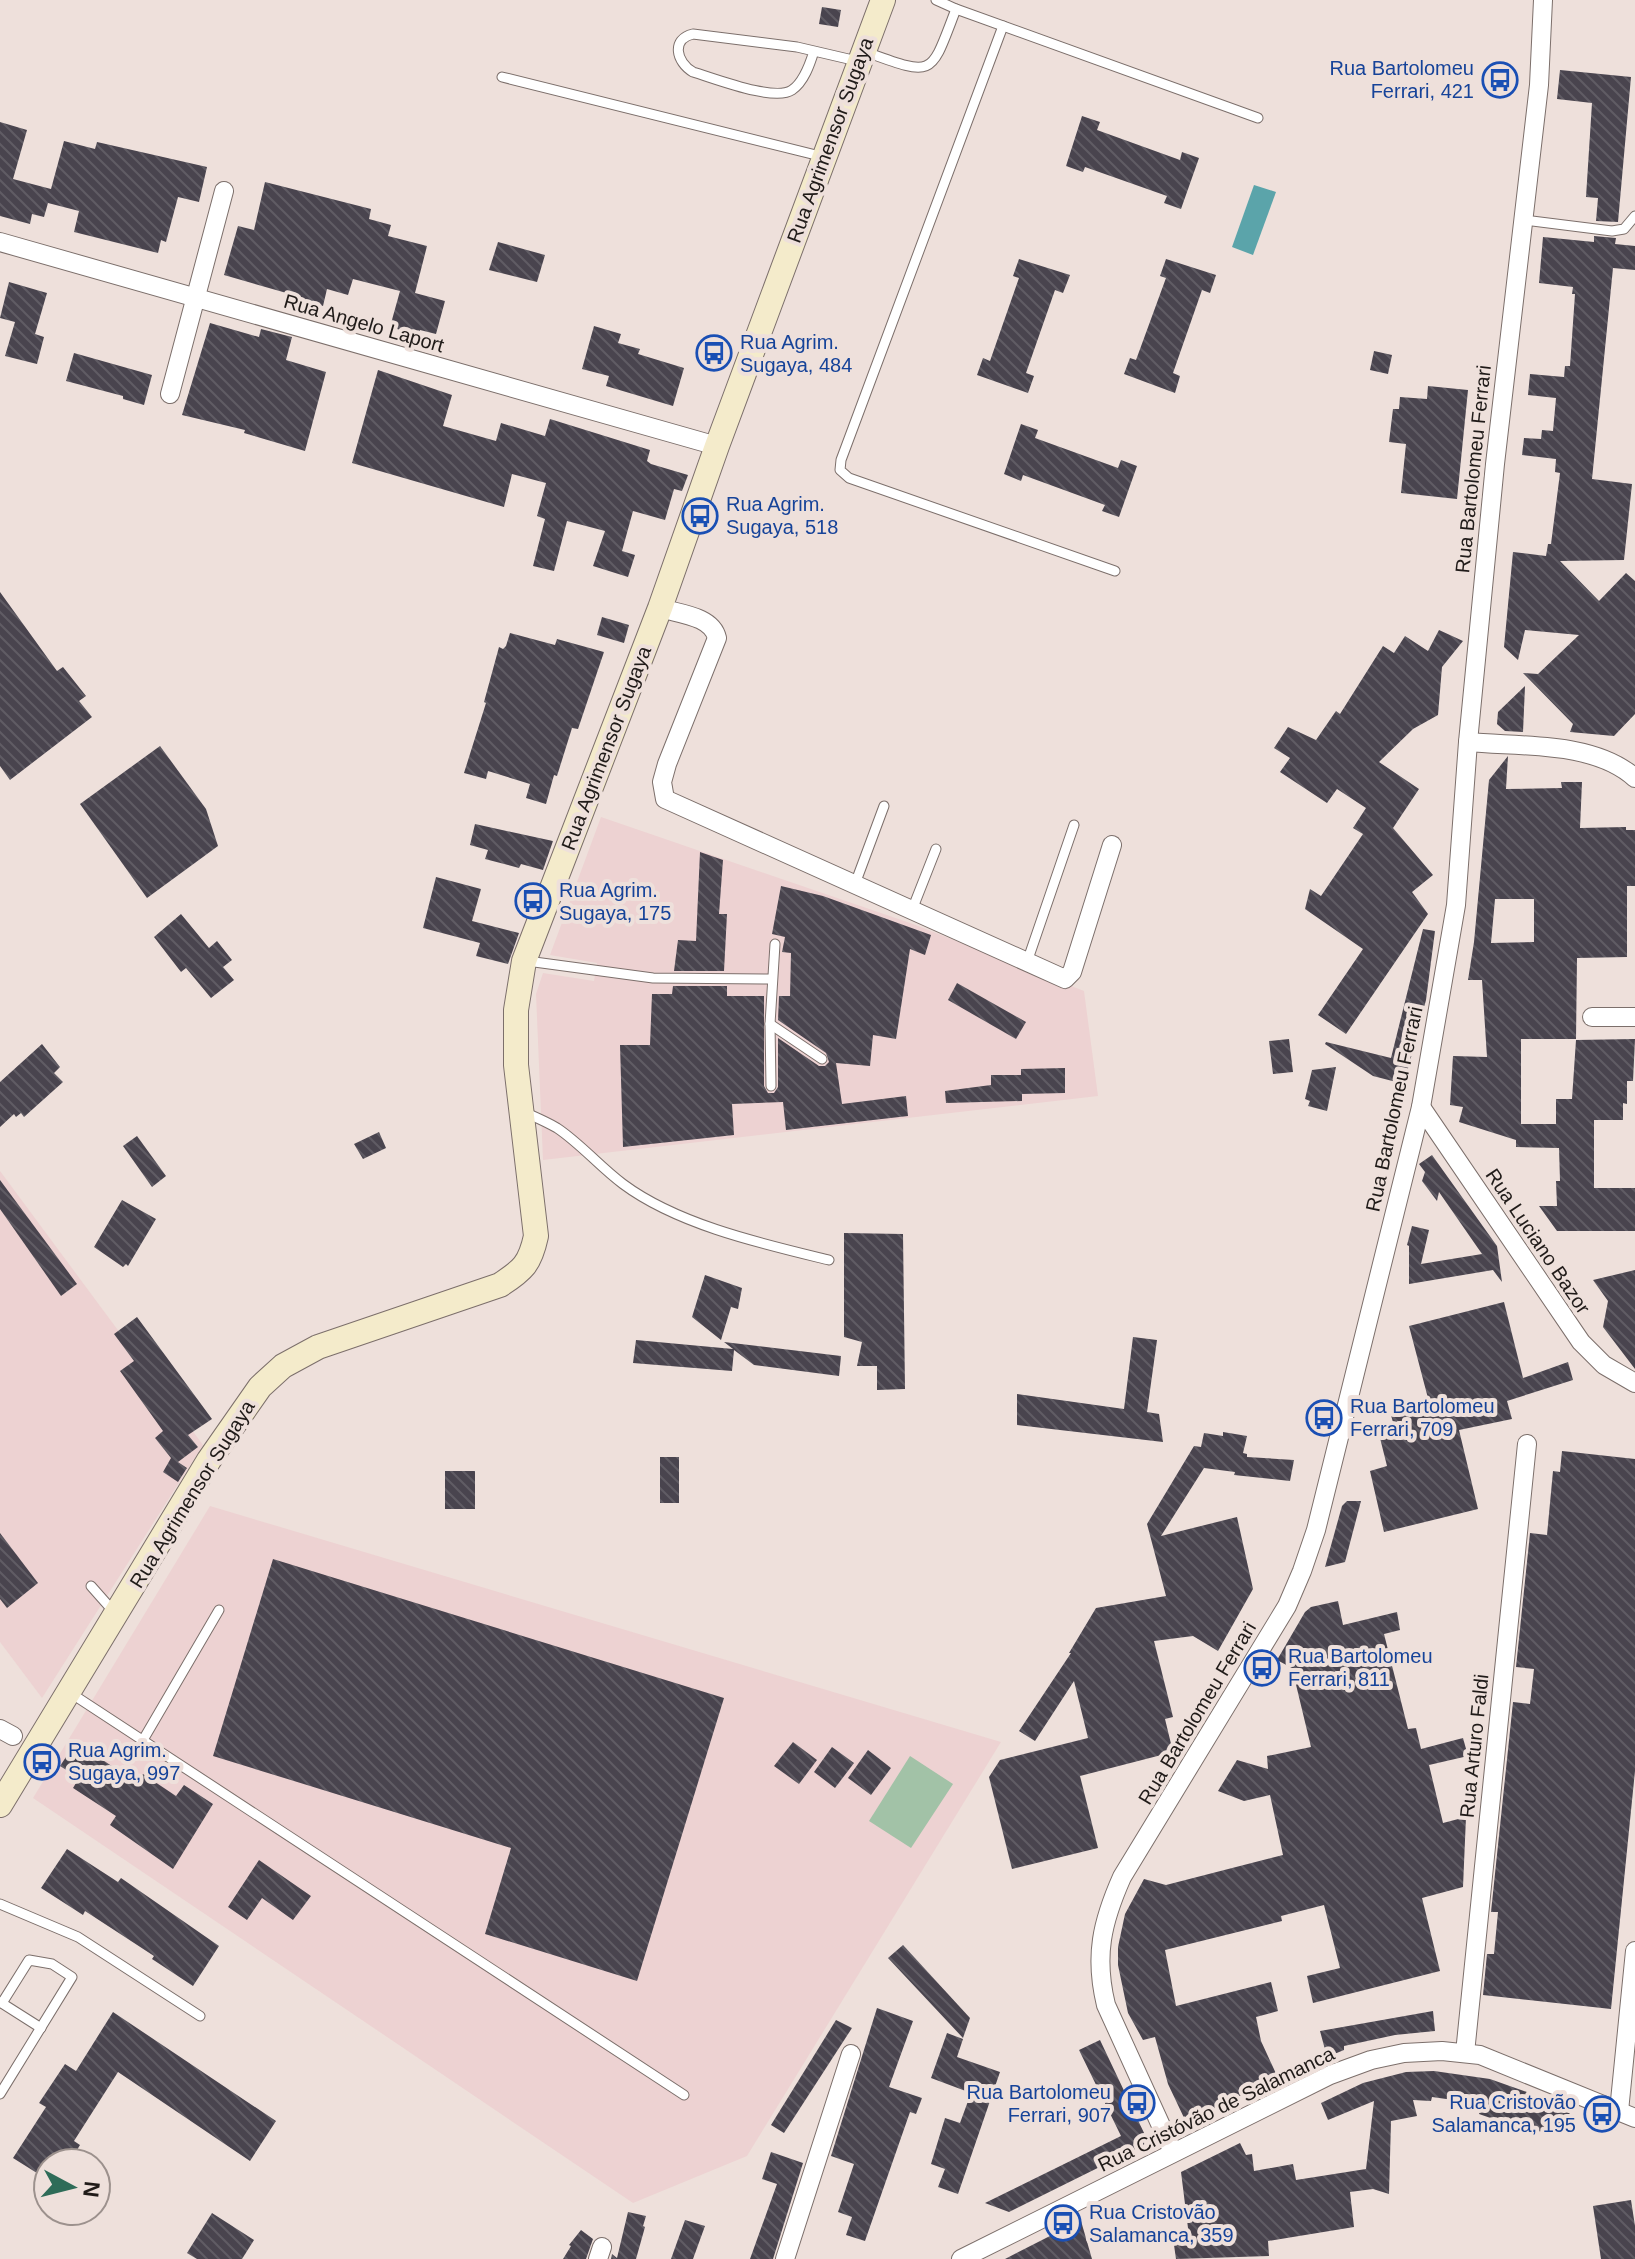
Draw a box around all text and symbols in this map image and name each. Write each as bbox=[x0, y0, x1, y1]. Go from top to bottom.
street label: Rua Agrimensor Sugaya bbox=[783, 34, 878, 246]
place label: Rua Bartolomeu Ferrari, 421 bbox=[1329, 57, 1474, 102]
bus stop icon: Rua Bartolomeu Ferrari, 421 bbox=[1481, 61, 1519, 99]
street label: Rua Angelo Laport bbox=[281, 290, 447, 357]
place label: Rua Agrim. Sugaya, 484 bbox=[740, 331, 852, 376]
bus stop icon: Rua Agrim. Sugaya, 484 bbox=[695, 334, 733, 372]
street label: Rua Bartolomeu Ferrari bbox=[1451, 364, 1495, 574]
place label: Rua Agrim. Sugaya, 518 bbox=[726, 493, 838, 538]
bus stop icon: Rua Agrim. Sugaya, 518 bbox=[681, 497, 719, 535]
street label: Rua Agrimensor Sugaya bbox=[557, 642, 655, 853]
place label: Rua Agrim. Sugaya, 175 bbox=[559, 879, 671, 924]
bus stop icon: Rua Agrim. Sugaya, 175 bbox=[514, 882, 552, 920]
street label: Rua Bartolomeu Ferrari bbox=[1362, 1005, 1426, 1213]
street label: Rua Luciano Bazor bbox=[1481, 1164, 1595, 1318]
place label: Rua Bartolomeu Ferrari, 709 bbox=[1350, 1395, 1495, 1440]
street label: Rua Agrimensor Sugaya bbox=[125, 1396, 259, 1592]
bus stop icon: Rua Bartolomeu Ferrari, 709 bbox=[1305, 1399, 1343, 1437]
street label: Rua Bartolomeu Ferrari bbox=[1134, 1618, 1260, 1808]
place label: Rua Bartolomeu Ferrari, 811 bbox=[1288, 1645, 1433, 1690]
bus stop icon: Rua Bartolomeu Ferrari, 811 bbox=[1243, 1649, 1281, 1687]
street label: Rua Arturo Faldi bbox=[1456, 1673, 1492, 1819]
place label: Rua Agrim. Sugaya, 997 bbox=[68, 1739, 180, 1784]
bus stop icon: Rua Agrim. Sugaya, 997 bbox=[23, 1743, 61, 1781]
street label: Rua Cristóvão de Salamanca bbox=[1094, 2042, 1339, 2176]
place label: Rua Bartolomeu Ferrari, 907 bbox=[966, 2081, 1111, 2126]
bus stop icon: Rua Bartolomeu Ferrari, 907 bbox=[1118, 2084, 1156, 2122]
place label: Rua Cristovão Salamanca, 195 bbox=[1431, 2091, 1576, 2136]
bus stop icon: Rua Cristovão Salamanca, 195 bbox=[1583, 2095, 1621, 2133]
north arrow bbox=[32, 2147, 112, 2227]
text: N bbox=[78, 2180, 105, 2199]
place label: Rua Cristovão Salamanca, 359 bbox=[1089, 2201, 1234, 2246]
bus stop icon: Rua Cristovão Salamanca, 359 bbox=[1044, 2204, 1082, 2242]

